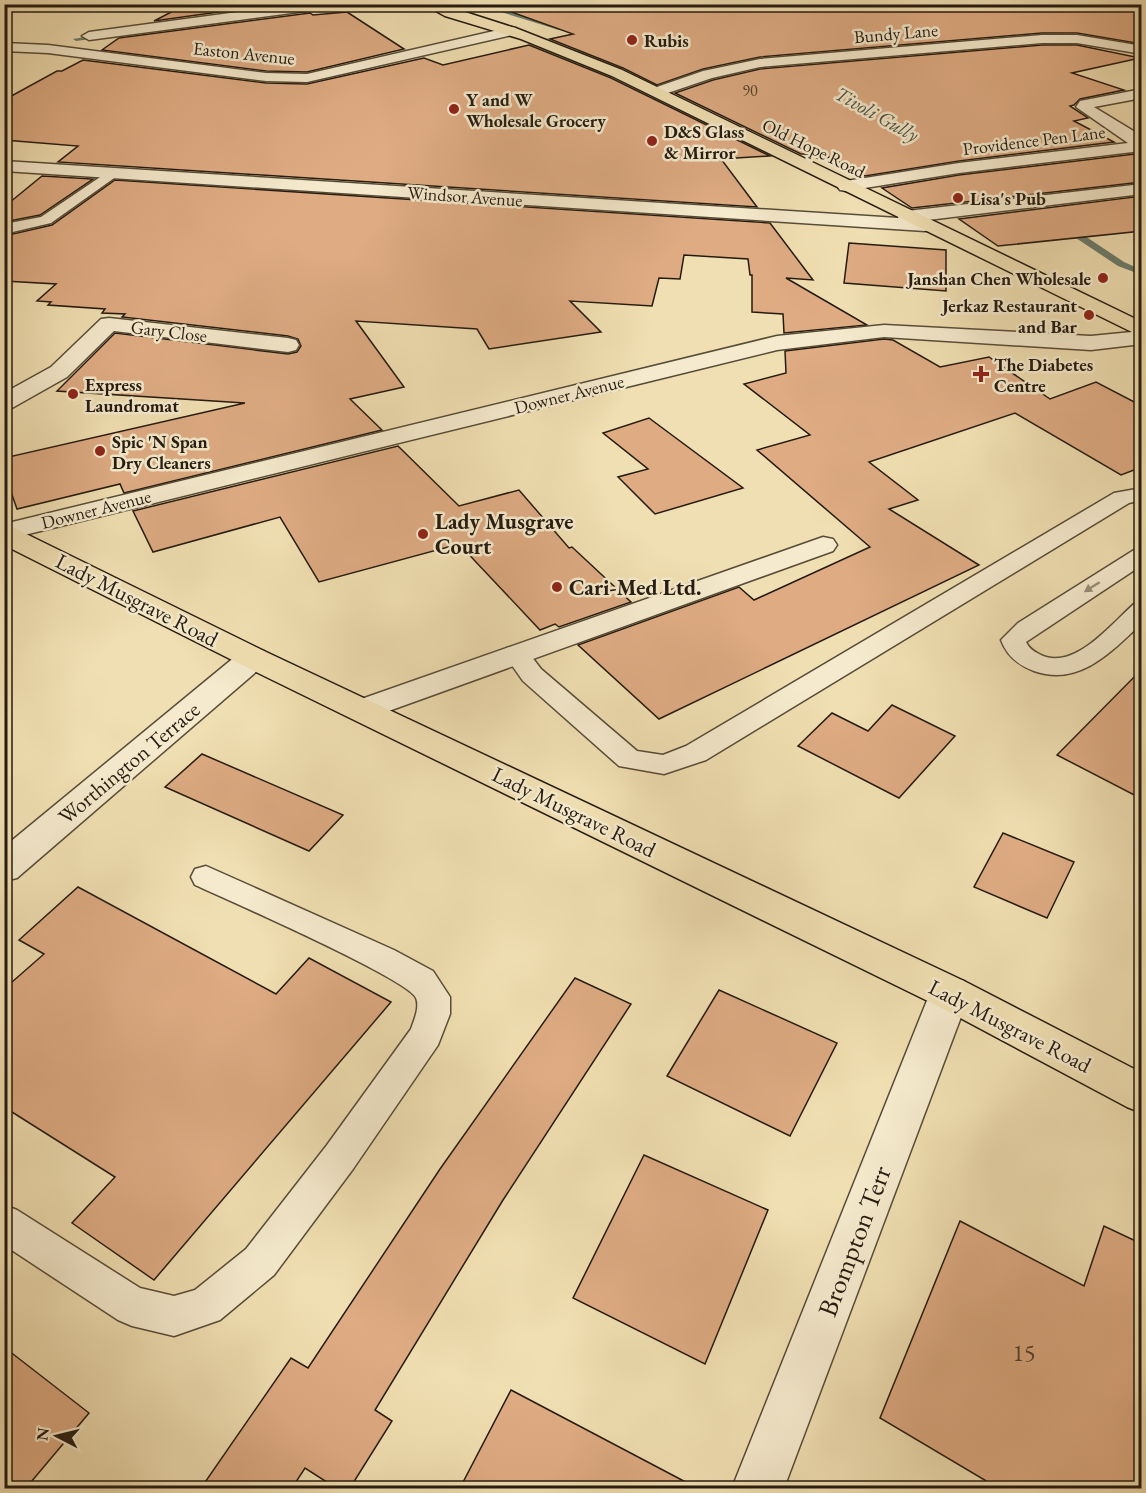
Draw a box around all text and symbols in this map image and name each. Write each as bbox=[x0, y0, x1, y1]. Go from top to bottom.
street label: Bundy Lane bbox=[853, 18, 939, 48]
place label: Rubis bbox=[644, 29, 689, 52]
marker: Rubis bbox=[625, 33, 639, 47]
street label: Easton Avenue bbox=[192, 36, 296, 70]
house number: 90 bbox=[742, 80, 758, 101]
water label: Tivoli Gully bbox=[830, 80, 924, 148]
place label: Y and W Wholesale Grocery bbox=[466, 88, 606, 132]
marker: Y and W Wholesale Grocery bbox=[447, 102, 461, 116]
street label: Old Hope Road bbox=[759, 113, 870, 183]
place label: D&S Glass & Mirror bbox=[664, 120, 744, 164]
street label: Providence Pen Lane bbox=[961, 120, 1107, 160]
marker: D&S Glass & Mirror bbox=[645, 134, 659, 148]
street label: Windsor Avenue bbox=[407, 181, 523, 211]
place label: Lisa's Pub bbox=[970, 187, 1046, 210]
marker: Lisa's Pub bbox=[951, 191, 965, 205]
place label: Janshan Chen Wholesale bbox=[905, 267, 1091, 290]
marker: Janshan Chen Wholesale bbox=[1096, 271, 1110, 285]
place label: Jerkaz Restaurant and Bar bbox=[940, 294, 1078, 338]
marker: Jerkaz Restaurant and Bar bbox=[1082, 308, 1096, 322]
street label: Gary Close bbox=[130, 315, 208, 347]
place label: The Diabetes Centre bbox=[994, 353, 1093, 397]
marker: The Diabetes Centre bbox=[972, 365, 990, 383]
street label: Downer Avenue bbox=[512, 369, 626, 419]
place label: Express Laundromat bbox=[85, 373, 179, 417]
marker: Express Laundromat bbox=[66, 387, 80, 401]
place label: Spic 'N Span Dry Cleaners bbox=[112, 430, 211, 474]
marker: Spic 'N Span Dry Cleaners bbox=[93, 444, 107, 458]
street label: Downer Avenue bbox=[39, 484, 153, 534]
place label: Lady Musgrave Court bbox=[435, 507, 574, 561]
marker: Lady Musgrave Court bbox=[416, 527, 430, 541]
street label: Lady Musgrave Road bbox=[51, 547, 224, 654]
place label: Cari-Med Ltd. bbox=[569, 573, 702, 602]
marker: Cari-Med Ltd. bbox=[550, 580, 564, 594]
one-way arrow bbox=[1084, 581, 1100, 592]
street label: Worthington Terrace bbox=[52, 695, 206, 831]
street label: Lady Musgrave Road bbox=[487, 760, 661, 865]
street label: Lady Musgrave Road bbox=[924, 973, 1097, 1080]
street label: Brompton Terr bbox=[809, 1161, 899, 1321]
house number: 15 bbox=[1012, 1337, 1036, 1368]
north arrow bbox=[27, 1406, 87, 1466]
text: N bbox=[31, 1426, 54, 1442]

